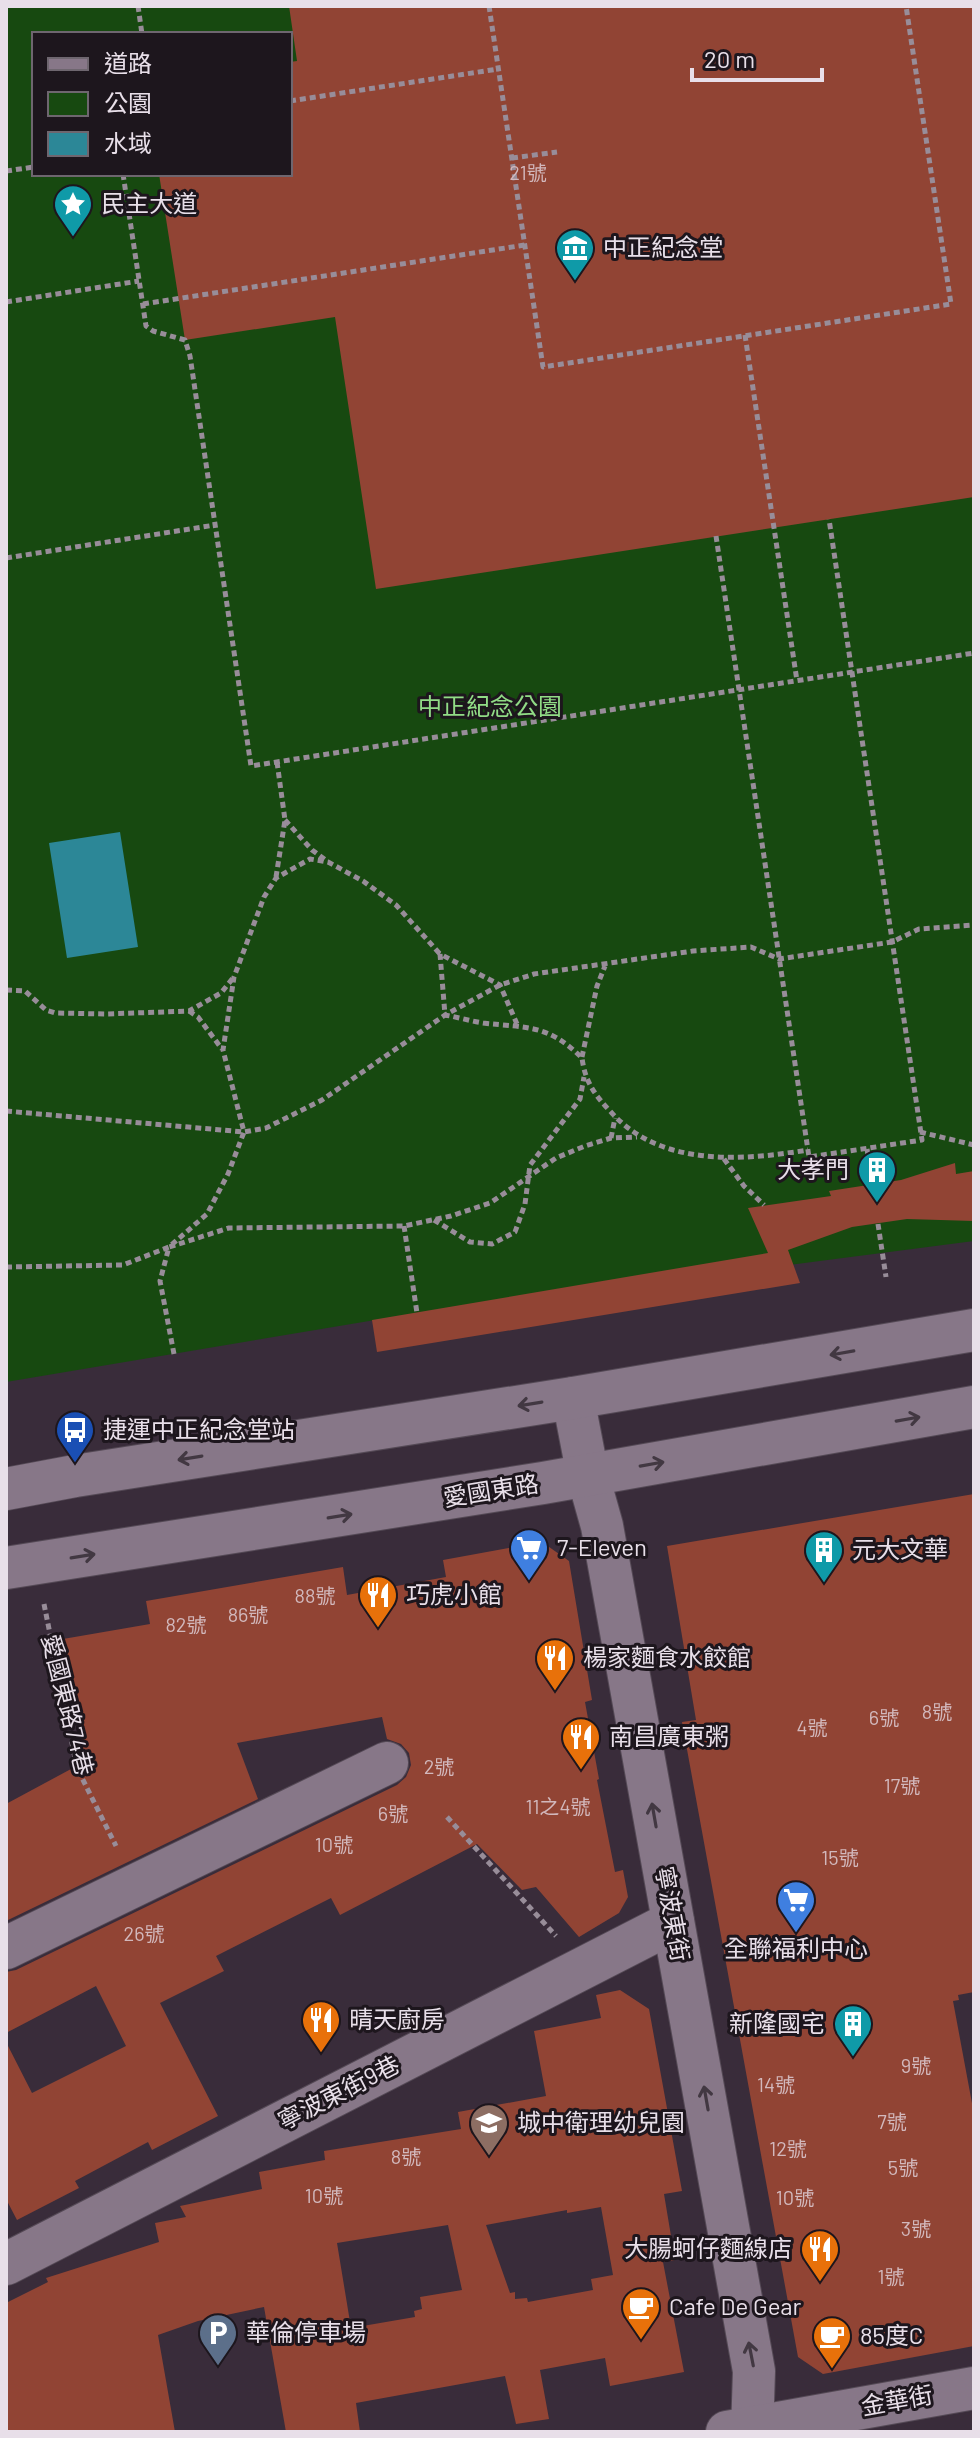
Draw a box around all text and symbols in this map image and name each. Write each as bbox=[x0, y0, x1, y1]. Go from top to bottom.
legend bbox=[32, 32, 292, 176]
scale bar bbox=[692, 32, 822, 82]
text: 20 m bbox=[704, 44, 755, 73]
text: 道路 bbox=[104, 48, 152, 77]
text: 公園 bbox=[104, 88, 152, 117]
text: 水域 bbox=[104, 128, 152, 157]
house number: 21號 bbox=[509, 160, 547, 184]
place icon: 民主大道 bbox=[52, 183, 94, 238]
place label: 民主大道 bbox=[101, 188, 197, 217]
museum icon: 中正紀念堂 bbox=[554, 227, 596, 282]
place label: 中正紀念堂 bbox=[603, 232, 723, 261]
park label: 中正紀念公園 bbox=[418, 691, 562, 720]
building icon: 大孝門 bbox=[856, 1149, 898, 1204]
place label: 大孝門 bbox=[777, 1154, 849, 1183]
one-way arrow bbox=[830, 1346, 855, 1361]
one-way arrow bbox=[518, 1398, 543, 1413]
bus stop icon: 捷運中正紀念堂站 bbox=[54, 1409, 96, 1464]
one-way arrow bbox=[894, 1410, 920, 1425]
place label: 捷運中正紀念堂站 bbox=[103, 1414, 295, 1443]
one-way arrow bbox=[178, 1451, 204, 1466]
one-way arrow bbox=[639, 1456, 664, 1471]
street label: 愛國東路 bbox=[441, 1468, 540, 1511]
one-way arrow bbox=[327, 1507, 352, 1522]
supermarket icon: 7-Eleven bbox=[508, 1527, 550, 1582]
building icon: 元大文華 bbox=[803, 1529, 845, 1584]
place label: 7-Eleven bbox=[557, 1532, 647, 1561]
place label: 元大文華 bbox=[852, 1534, 948, 1563]
one-way arrow bbox=[70, 1548, 95, 1563]
restaurant icon: 巧虎小館 bbox=[357, 1574, 399, 1629]
place label: 巧虎小館 bbox=[406, 1579, 502, 1608]
house number: 88號 bbox=[295, 1583, 335, 1607]
house number: 86號 bbox=[228, 1602, 268, 1626]
house number: 82號 bbox=[165, 1612, 207, 1636]
street label: 愛國東路74巷 bbox=[37, 1631, 100, 1778]
restaurant icon: 楊家麵食水餃館 bbox=[534, 1637, 576, 1692]
place label: 楊家麵食水餃館 bbox=[583, 1642, 751, 1671]
house number: 8號 bbox=[922, 1699, 952, 1723]
house number: 6號 bbox=[869, 1705, 899, 1729]
house number: 4號 bbox=[796, 1715, 828, 1739]
restaurant icon: 南昌廣東粥 bbox=[560, 1716, 602, 1771]
place label: 南昌廣東粥 bbox=[609, 1721, 729, 1750]
house number: 2號 bbox=[424, 1754, 454, 1778]
house number: 17號 bbox=[884, 1773, 920, 1797]
house number: 11之4號 bbox=[525, 1794, 591, 1818]
house number: 6號 bbox=[378, 1801, 408, 1825]
one-way arrow bbox=[645, 1803, 660, 1828]
house number: 10號 bbox=[315, 1832, 353, 1856]
house number: 15號 bbox=[821, 1845, 859, 1869]
street label: 寧波東街 bbox=[651, 1864, 696, 1964]
supermarket icon: 全聯福利中心 bbox=[775, 1879, 817, 1934]
house number: 26號 bbox=[123, 1921, 165, 1945]
place label: 全聯福利中心 bbox=[724, 1933, 868, 1962]
restaurant icon: 晴天廚房 bbox=[300, 1999, 342, 2054]
building icon: 新隆國宅 bbox=[832, 2003, 874, 2058]
place label: 晴天廚房 bbox=[349, 2004, 445, 2033]
place label: 新隆國宅 bbox=[729, 2008, 825, 2037]
street label: 寧波東街9巷 bbox=[273, 2049, 404, 2135]
house number: 9號 bbox=[901, 2053, 931, 2077]
house number: 14號 bbox=[757, 2072, 795, 2096]
one-way arrow bbox=[697, 2086, 712, 2112]
school or university icon: 城中衛理幼兒園 bbox=[468, 2102, 510, 2157]
place label: 城中衛理幼兒園 bbox=[517, 2107, 685, 2136]
house number: 7號 bbox=[877, 2109, 907, 2133]
house number: 12號 bbox=[769, 2136, 807, 2160]
house number: 8號 bbox=[391, 2144, 421, 2168]
house number: 5號 bbox=[888, 2155, 918, 2179]
house number: 10號 bbox=[305, 2183, 343, 2207]
house number: 10號 bbox=[776, 2185, 814, 2209]
house number: 3號 bbox=[901, 2216, 931, 2240]
restaurant icon: 大腸蚵仔麵線店 bbox=[799, 2228, 841, 2283]
place label: 大腸蚵仔麵線店 bbox=[624, 2233, 792, 2262]
house number: 1號 bbox=[878, 2264, 905, 2288]
cafe icon: Cafe De Gear bbox=[620, 2286, 662, 2341]
place label: Cafe De Gear bbox=[669, 2291, 802, 2320]
parking icon: 華倫停車場 bbox=[197, 2312, 239, 2367]
cafe icon: 85度C bbox=[811, 2315, 853, 2370]
place label: 華倫停車場 bbox=[246, 2317, 366, 2346]
place label: 85度C bbox=[860, 2320, 923, 2349]
one-way arrow bbox=[743, 2342, 758, 2368]
street label: 金華街 bbox=[859, 2379, 935, 2420]

